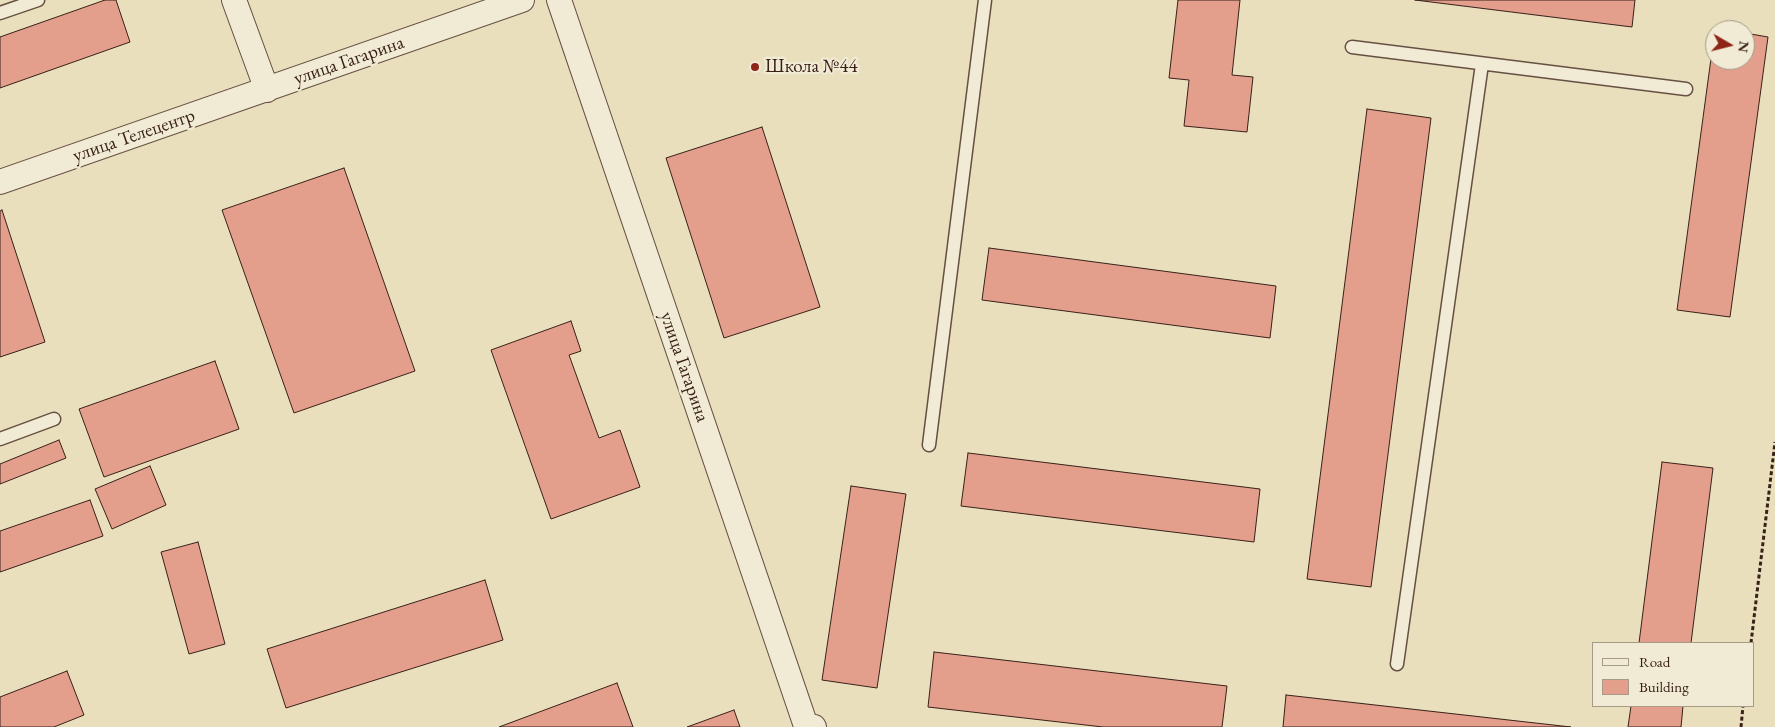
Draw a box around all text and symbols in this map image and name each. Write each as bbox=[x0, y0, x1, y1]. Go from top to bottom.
north arrow bbox=[1705, 20, 1755, 70]
street label: улица Гагарина bbox=[291, 31, 407, 91]
text: N bbox=[1734, 40, 1754, 54]
place label: Школа №44 bbox=[765, 56, 858, 78]
marker: Школа №44 bbox=[749, 61, 761, 73]
street label: улица Телецентр bbox=[70, 104, 198, 168]
street label: улица Гагарина bbox=[654, 309, 714, 425]
legend bbox=[1592, 642, 1755, 707]
text: Road bbox=[1639, 652, 1670, 671]
text: Building bbox=[1639, 677, 1689, 696]

